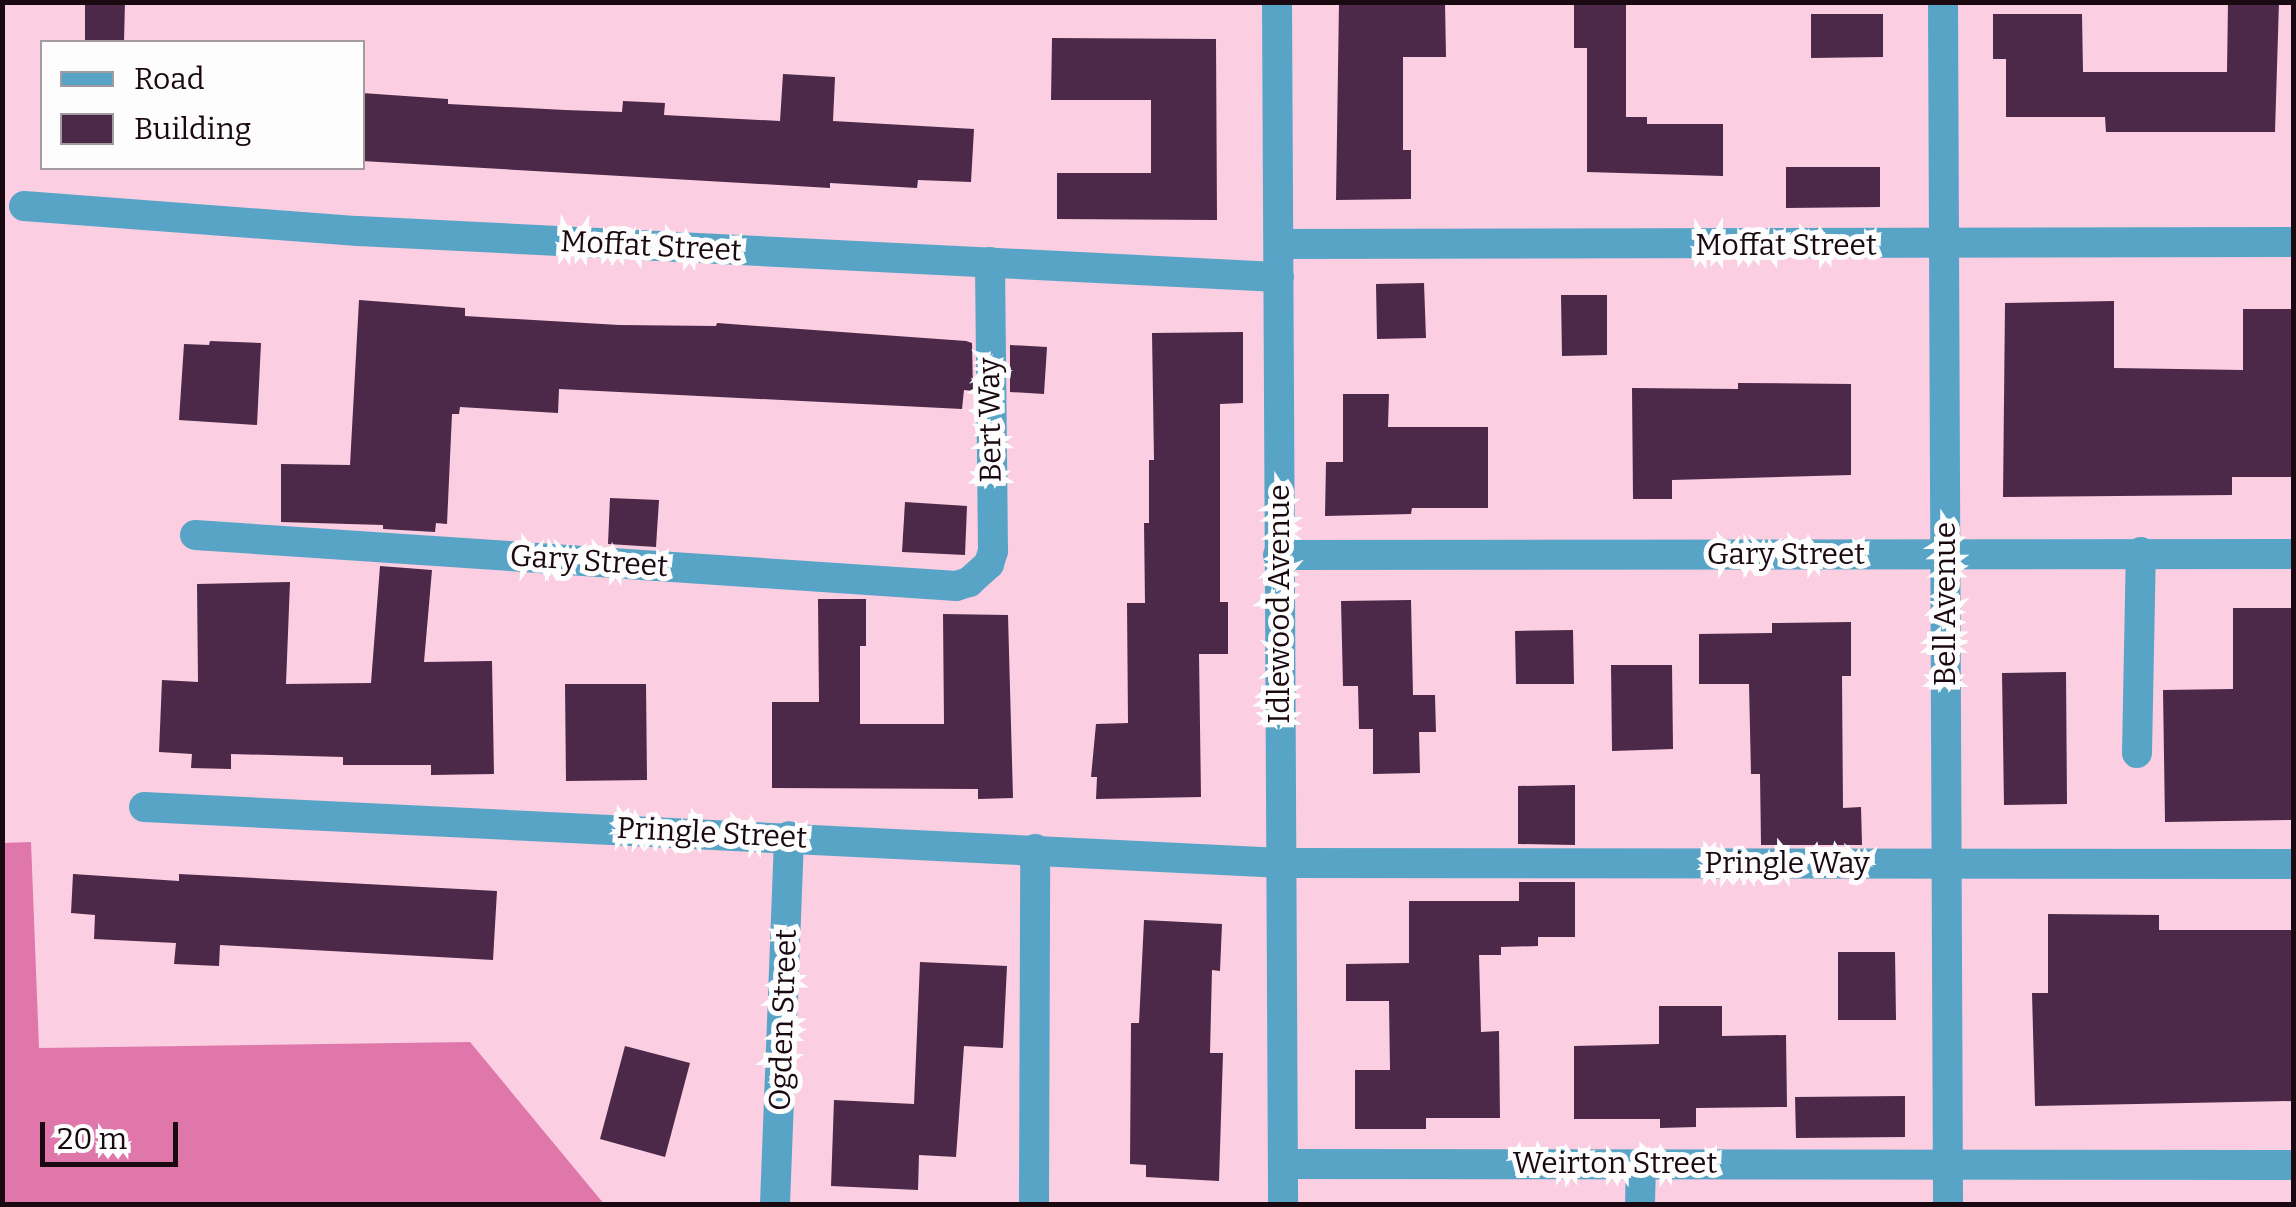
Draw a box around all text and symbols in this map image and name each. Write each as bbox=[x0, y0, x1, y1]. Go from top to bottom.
legend bbox=[40, 40, 365, 170]
text: Road bbox=[134, 61, 205, 97]
text: Building bbox=[134, 111, 252, 147]
street label: Moffat Street bbox=[559, 223, 743, 269]
street label: Moffat Street bbox=[1695, 227, 1877, 263]
street label: Bert Way bbox=[971, 357, 1009, 483]
street label: Idlewood Avenue bbox=[1261, 484, 1297, 724]
street label: Bell Avenue bbox=[1927, 522, 1963, 686]
street label: Gary Street bbox=[1707, 536, 1865, 572]
street label: Gary Street bbox=[509, 538, 669, 584]
street label: Pringle Street bbox=[616, 810, 808, 856]
street label: Pringle Way bbox=[1704, 845, 1870, 881]
street label: Ogden Street bbox=[762, 928, 804, 1112]
scale bar bbox=[45, 1102, 182, 1164]
text: 20 m bbox=[57, 1121, 127, 1157]
street label: Weirton Street bbox=[1513, 1145, 1717, 1181]

